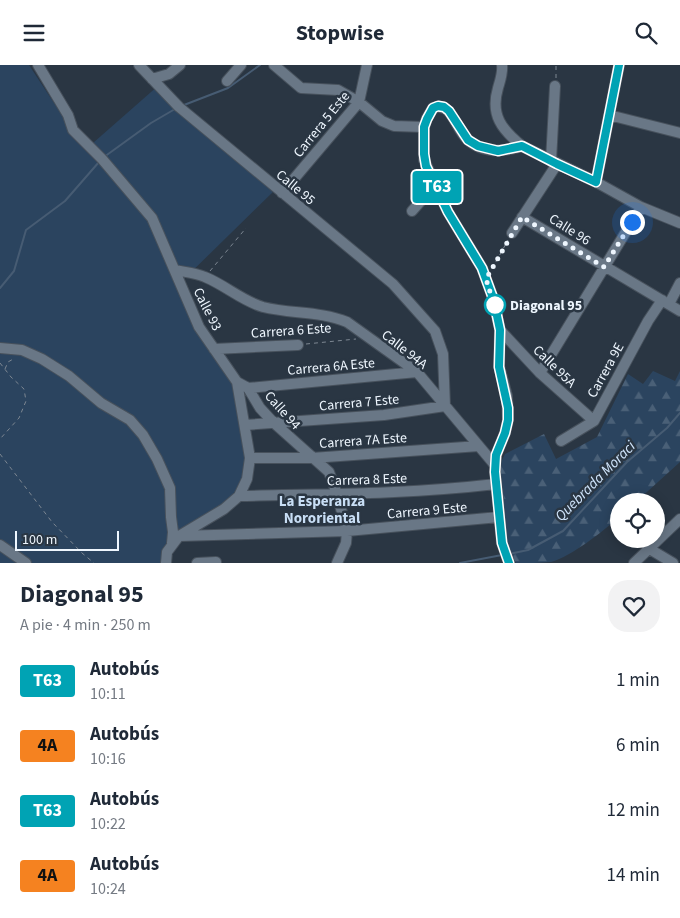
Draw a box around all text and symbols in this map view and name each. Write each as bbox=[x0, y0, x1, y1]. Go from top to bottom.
text: Stopwise bbox=[296, 17, 384, 49]
icon: menu bbox=[20, 19, 48, 47]
icon: search bbox=[632, 19, 660, 47]
street label: Carrera 5 Este bbox=[289, 87, 355, 162]
street label: Calle 95 bbox=[271, 165, 319, 210]
line badge: T63 bbox=[408, 171, 466, 203]
text: T63 bbox=[422, 174, 452, 199]
street label: Calle 96 bbox=[545, 209, 594, 250]
your location bbox=[620, 210, 645, 235]
street label: Calle 93 bbox=[188, 284, 226, 334]
marker: Diagonal 95 bbox=[484, 294, 506, 316]
place label: Diagonal 95 bbox=[510, 296, 582, 316]
street label: Carrera 6 Este bbox=[250, 318, 332, 344]
street label: Calle 94A bbox=[377, 325, 432, 374]
street label: Carrera 9E bbox=[583, 339, 629, 402]
street label: Calle 95A bbox=[528, 341, 581, 393]
street label: Carrera 6A Este bbox=[286, 353, 376, 381]
street label: Calle 94 bbox=[259, 387, 305, 434]
street label: Carrera 7 Este bbox=[318, 390, 400, 416]
street label: Carrera 7A Este bbox=[319, 428, 408, 454]
water label: Quebrada Moraci bbox=[550, 436, 641, 526]
street label: Carrera 8 Este bbox=[327, 469, 407, 491]
district label: La Esperanza Nororiental bbox=[279, 491, 365, 529]
map controls bbox=[610, 493, 665, 548]
button: locate bbox=[610, 493, 665, 548]
street label: Carrera 9 Este bbox=[386, 498, 468, 524]
scale bar bbox=[15, 528, 119, 551]
text: 100 m bbox=[22, 530, 57, 550]
text: Diagonal 95 bbox=[20, 577, 144, 612]
button: heart bbox=[608, 580, 660, 632]
text: A pie · 4 min · 250 m bbox=[20, 614, 151, 636]
text: Autobús bbox=[90, 656, 159, 683]
text: 1 min bbox=[616, 667, 660, 694]
text: T63 bbox=[33, 668, 62, 693]
text: 10:11 bbox=[90, 683, 126, 705]
text: Autobús bbox=[90, 721, 159, 748]
text: 6 min bbox=[616, 732, 660, 759]
text: 4A bbox=[38, 733, 57, 758]
text: 10:16 bbox=[90, 748, 126, 770]
text: Autobús bbox=[90, 786, 159, 813]
text: 12 min bbox=[606, 797, 660, 824]
text: T63 bbox=[33, 798, 62, 823]
text: 10:22 bbox=[90, 813, 126, 835]
text: Autobús bbox=[90, 851, 159, 878]
text: 14 min bbox=[606, 862, 660, 889]
text: 4A bbox=[38, 863, 57, 888]
text: 10:24 bbox=[90, 878, 126, 900]

